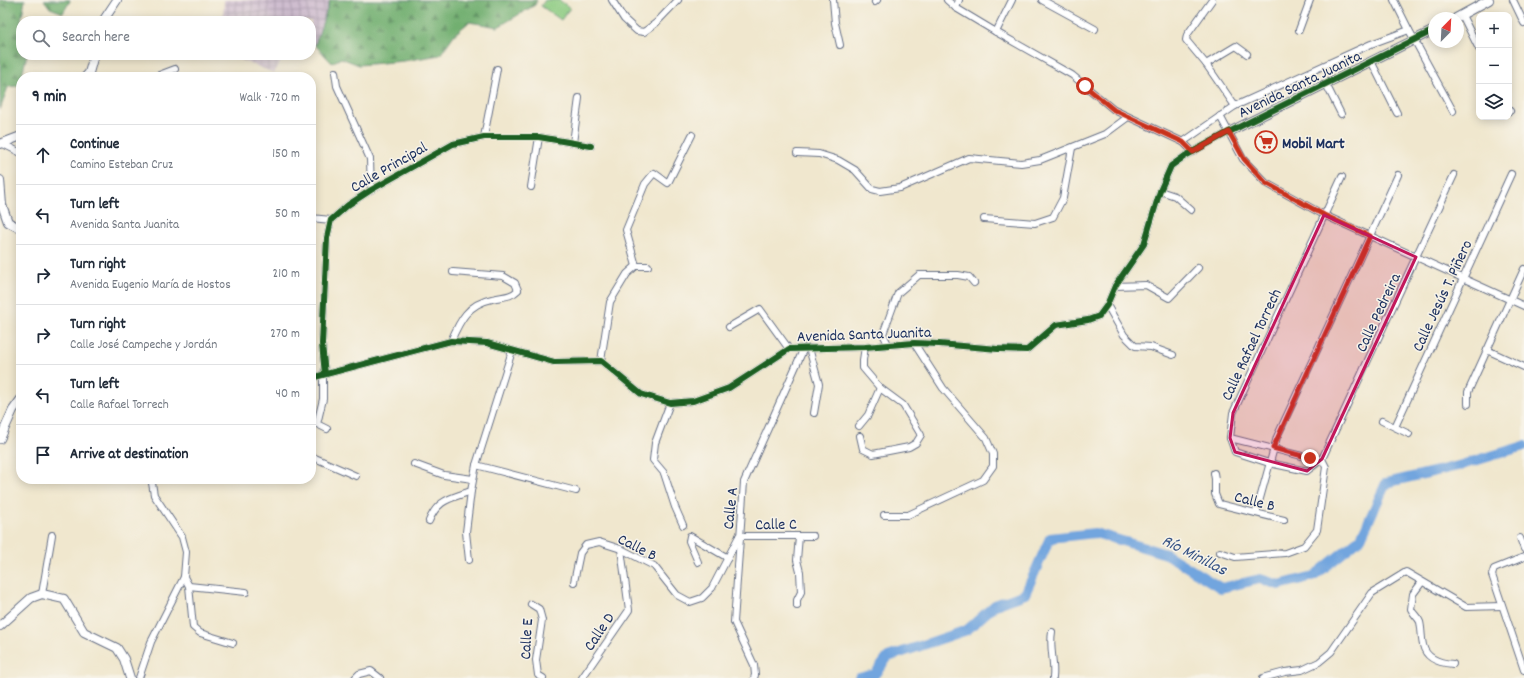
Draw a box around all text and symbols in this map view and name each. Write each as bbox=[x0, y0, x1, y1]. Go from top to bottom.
north arrow bbox=[1428, 12, 1464, 48]
map controls bbox=[1476, 12, 1512, 120]
button: + bbox=[1476, 12, 1512, 48]
search box bbox=[16, 16, 316, 60]
icon: search bbox=[30, 27, 52, 49]
text: Search here bbox=[62, 27, 130, 49]
street label: Avenida Santa Juanita bbox=[1235, 45, 1366, 125]
button: − bbox=[1476, 48, 1512, 84]
route start bbox=[1076, 77, 1094, 95]
button: layers bbox=[1476, 84, 1512, 120]
text: 9 min bbox=[32, 86, 66, 110]
text: Walk · 720 m bbox=[239, 89, 300, 108]
supermarket icon: Mobil Mart bbox=[1253, 129, 1279, 155]
place label: Mobil Mart bbox=[1282, 133, 1345, 156]
text: Continue bbox=[70, 134, 119, 156]
street label: Calle Principal bbox=[347, 137, 432, 199]
icon: ahead bbox=[32, 144, 54, 166]
text: 150 m bbox=[272, 145, 300, 164]
text: Camino Esteban Cruz bbox=[70, 156, 173, 175]
text: Turn left bbox=[70, 194, 119, 216]
icon: left bbox=[32, 204, 54, 226]
text: 50 m bbox=[275, 205, 300, 224]
text: Avenida Santa Juanita bbox=[70, 216, 179, 235]
street label: Calle Jesús T. Piñero bbox=[1407, 236, 1479, 356]
text: Turn right bbox=[70, 254, 126, 276]
icon: right bbox=[32, 264, 54, 286]
text: 210 m bbox=[272, 265, 300, 284]
street label: Calle Pedreira bbox=[1351, 269, 1408, 356]
text: Avenida Eugenio María de Hostos bbox=[70, 276, 231, 295]
street label: Calle Rafael Torrech bbox=[1216, 285, 1288, 405]
text: Turn right bbox=[70, 314, 126, 336]
street label: Avenida Santa Juanita bbox=[797, 322, 932, 349]
icon: right bbox=[32, 324, 54, 346]
text: 270 m bbox=[270, 325, 300, 344]
text: Calle José Campeche y Jordán bbox=[70, 336, 217, 355]
text: Turn left bbox=[70, 374, 119, 396]
icon: left bbox=[32, 384, 54, 406]
text: 40 m bbox=[276, 385, 300, 404]
text: Calle Rafael Torrech bbox=[70, 396, 169, 415]
icon: arrive bbox=[32, 444, 54, 466]
text: Arrive at destination bbox=[70, 444, 188, 466]
route end bbox=[1301, 449, 1319, 467]
street label: Calle A bbox=[718, 486, 745, 531]
street label: Calle B bbox=[1232, 486, 1277, 519]
street label: Calle C bbox=[755, 514, 797, 537]
street label: Calle B bbox=[613, 529, 660, 568]
water label: Río Minillas bbox=[1157, 530, 1231, 584]
street label: Calle D bbox=[579, 609, 621, 656]
street label: Calle E bbox=[515, 617, 540, 660]

